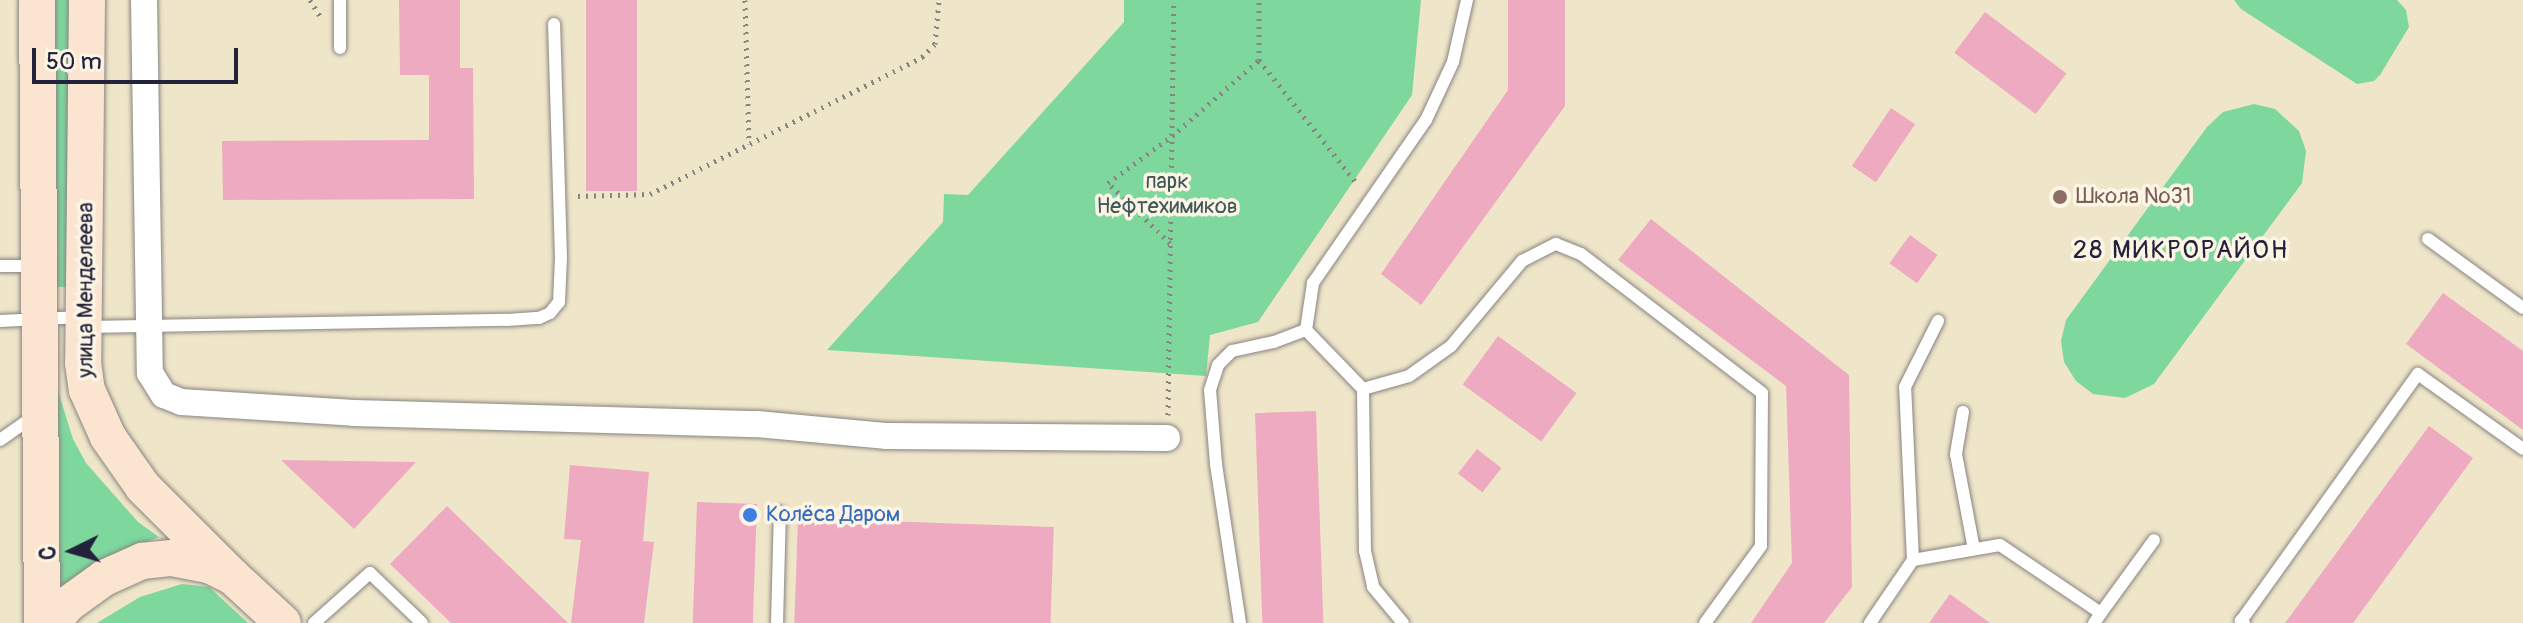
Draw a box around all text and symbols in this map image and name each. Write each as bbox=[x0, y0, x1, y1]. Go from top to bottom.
scale bar bbox=[36, 32, 242, 82]
text: 50 m bbox=[46, 47, 102, 76]
park label: парк Нефтехимиков bbox=[1096, 168, 1238, 220]
place label: Школа №31 bbox=[2076, 184, 2191, 210]
marker: Школа №31 bbox=[2051, 188, 2069, 206]
street label: улица Менделеева bbox=[73, 202, 99, 378]
district label: 28 МИКРОРАЙОН bbox=[2073, 235, 2289, 267]
place label: Колёса Даром bbox=[766, 502, 900, 528]
marker: Колёса Даром bbox=[741, 506, 759, 524]
north arrow bbox=[32, 511, 112, 591]
text: С bbox=[34, 545, 63, 561]

